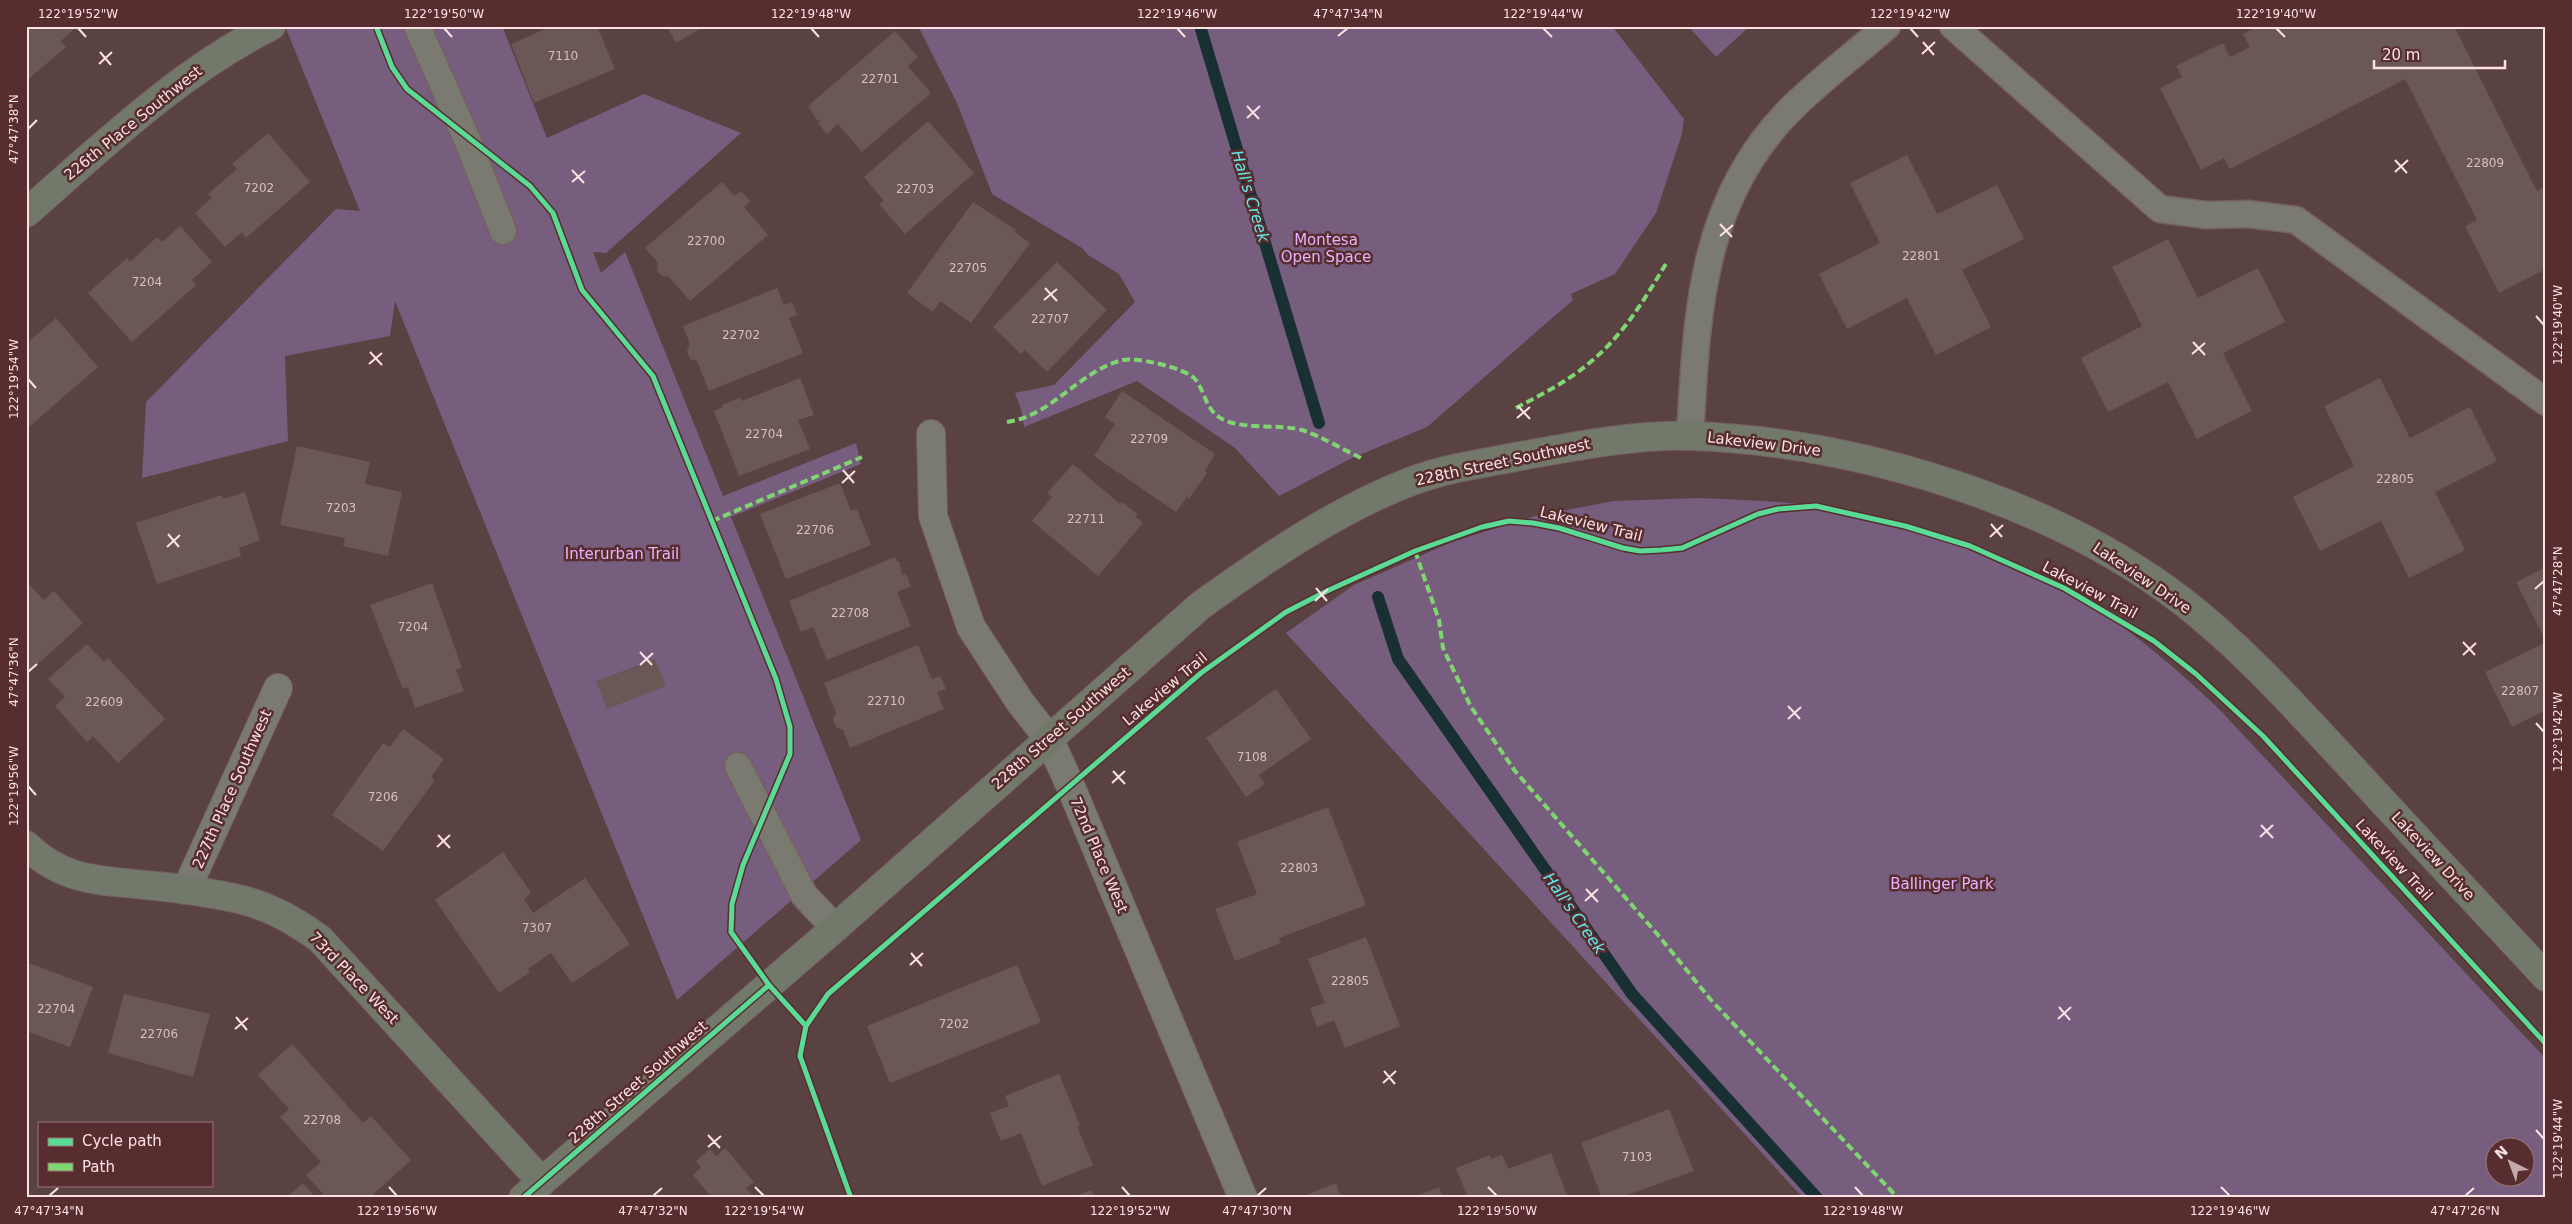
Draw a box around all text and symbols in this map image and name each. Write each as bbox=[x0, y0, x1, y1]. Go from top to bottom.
text: 122°19'52"W bbox=[38, 7, 118, 21]
text: 122°19'50"W bbox=[404, 7, 484, 21]
text: 122°19'48"W bbox=[771, 7, 851, 21]
text: 122°19'46"W bbox=[1137, 7, 1217, 21]
text: 47°47'34"N bbox=[1313, 7, 1383, 21]
text: 122°19'44"W bbox=[1503, 7, 1583, 21]
text: 122°19'42"W bbox=[1870, 7, 1950, 21]
text: 122°19'40"W bbox=[2236, 7, 2316, 21]
scale bar bbox=[2374, 38, 2506, 70]
text: 20 m bbox=[2382, 46, 2420, 64]
house number: 7110 bbox=[548, 49, 578, 63]
street label: 226th Place Southwest bbox=[60, 62, 206, 184]
house number: 22701 bbox=[861, 72, 899, 86]
text: 47°47'38"N bbox=[7, 94, 21, 164]
water label: Hall's Creek bbox=[1228, 148, 1274, 245]
house number: 22809 bbox=[2466, 156, 2504, 170]
house number: 7202 bbox=[244, 181, 274, 195]
house number: 22703 bbox=[896, 182, 934, 196]
park label: Montesa Open Space bbox=[1281, 231, 1371, 266]
house number: 22700 bbox=[687, 234, 725, 248]
house number: 22801 bbox=[1902, 249, 1940, 263]
house number: 22705 bbox=[949, 261, 987, 275]
house number: 7204 bbox=[132, 275, 162, 289]
text: 122°19'40"W bbox=[2551, 285, 2565, 365]
house number: 22707 bbox=[1031, 312, 1069, 326]
house number: 22702 bbox=[722, 328, 760, 342]
text: 122°19'54"W bbox=[7, 339, 21, 419]
house number: 22704 bbox=[745, 427, 783, 441]
street label: Lakeview Drive bbox=[1706, 428, 1822, 460]
house number: 22709 bbox=[1130, 432, 1168, 446]
street label: 228th Street Southwest bbox=[1414, 435, 1592, 489]
house number: 22805 bbox=[2376, 472, 2414, 486]
house number: 7203 bbox=[326, 501, 356, 515]
street label: Lakeview Trail bbox=[1538, 503, 1644, 545]
house number: 22711 bbox=[1067, 512, 1105, 526]
house number: 22706 bbox=[796, 523, 834, 537]
street label: Lakeview Drive bbox=[2090, 539, 2194, 617]
park label: Interurban Trail bbox=[565, 545, 679, 563]
text: 47°47'28"N bbox=[2551, 546, 2565, 616]
street label: Lakeview Trail bbox=[2039, 557, 2141, 623]
house number: 22708 bbox=[831, 606, 869, 620]
house number: 7204 bbox=[398, 620, 428, 634]
text: 47°47'36"N bbox=[7, 637, 21, 707]
street label: Lakeview Trail bbox=[1119, 648, 1211, 730]
street label: 228th Street Southwest bbox=[988, 663, 1134, 793]
house number: 22807 bbox=[2501, 684, 2539, 698]
text: 122°19'42"W bbox=[2551, 692, 2565, 772]
house number: 22710 bbox=[867, 694, 905, 708]
house number: 22609 bbox=[85, 695, 123, 709]
street label: 227th Place Southwest bbox=[189, 707, 275, 871]
text: 122°19'56"W bbox=[7, 746, 21, 826]
house number: 7108 bbox=[1237, 750, 1267, 764]
house number: 7206 bbox=[368, 790, 398, 804]
street label: 72nd Place West bbox=[1066, 794, 1132, 916]
street label: Lakeview Drive bbox=[2387, 808, 2479, 904]
street label: Lakeview Trail bbox=[2352, 816, 2436, 904]
house number: 22803 bbox=[1280, 861, 1318, 875]
water label: Hall's Creek bbox=[1539, 869, 1610, 958]
park label: Ballinger Park bbox=[1890, 875, 1994, 893]
house number: 7307 bbox=[522, 921, 552, 935]
street label: 73rd Place West bbox=[306, 928, 403, 1028]
house number: 22805 bbox=[1331, 974, 1369, 988]
house number: 22704 bbox=[37, 1002, 75, 1016]
street label: 228th Street Southwest bbox=[565, 1017, 711, 1147]
house number: 7202 bbox=[939, 1017, 969, 1031]
house number: 22706 bbox=[140, 1027, 178, 1041]
text: 122°19'44"W bbox=[2551, 1099, 2565, 1179]
house number: 22708 bbox=[303, 1113, 341, 1127]
legend bbox=[38, 1122, 212, 1186]
text: Cycle path bbox=[82, 1132, 162, 1150]
north arrow bbox=[2484, 1136, 2534, 1186]
text: N bbox=[2492, 1142, 2511, 1162]
house number: 7103 bbox=[1622, 1150, 1652, 1164]
text: Path bbox=[82, 1158, 115, 1176]
text: 47°47'34"N bbox=[14, 1204, 84, 1218]
text: 122°19'56"W bbox=[357, 1204, 437, 1218]
text: 47°47'32"N bbox=[618, 1204, 688, 1218]
text: 122°19'54"W bbox=[724, 1204, 804, 1218]
text: 122°19'52"W bbox=[1090, 1204, 1170, 1218]
text: 47°47'30"N bbox=[1222, 1204, 1292, 1218]
text: 122°19'50"W bbox=[1457, 1204, 1537, 1218]
text: 122°19'48"W bbox=[1823, 1204, 1903, 1218]
text: 122°19'46"W bbox=[2190, 1204, 2270, 1218]
text: 47°47'26"N bbox=[2430, 1204, 2500, 1218]

